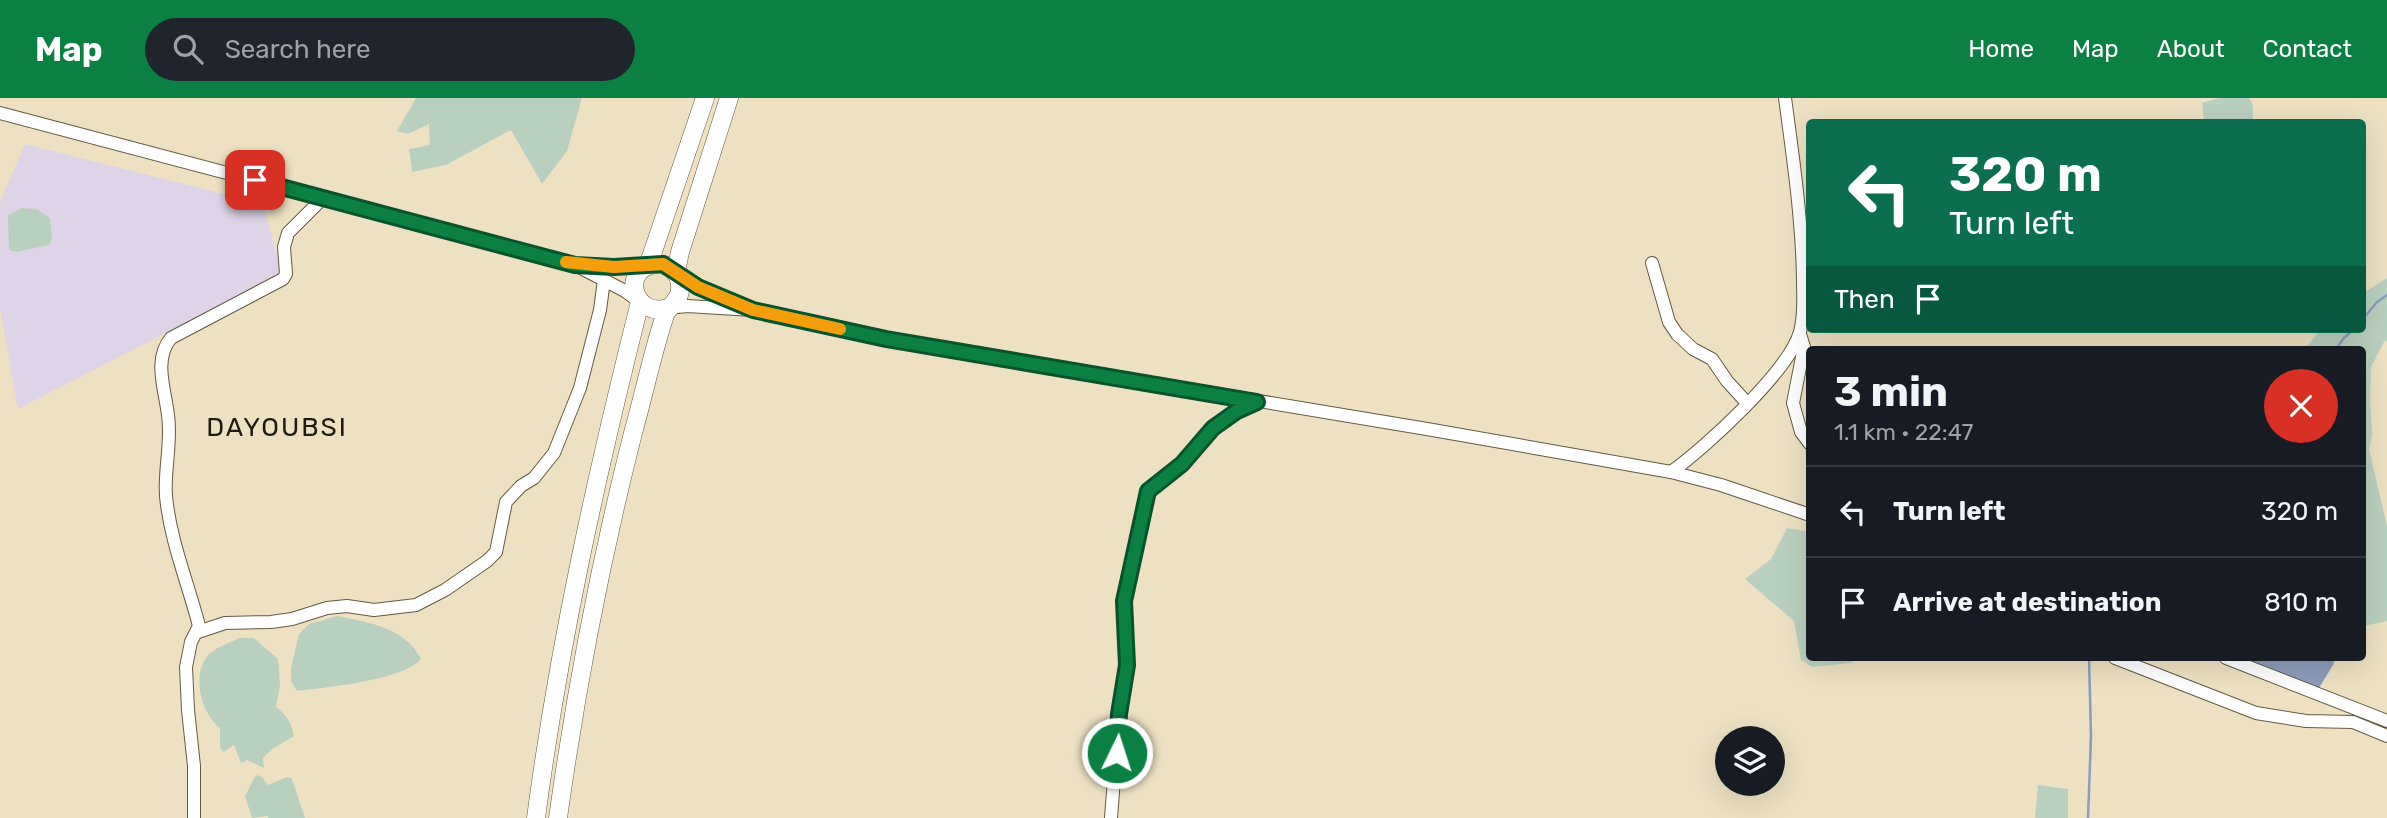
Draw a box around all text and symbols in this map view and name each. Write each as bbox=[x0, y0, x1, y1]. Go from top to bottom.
search box bbox=[145, 18, 635, 81]
text: Map bbox=[35, 30, 103, 69]
icon: search bbox=[169, 30, 207, 68]
text: Search here bbox=[225, 34, 370, 65]
text: Home bbox=[1968, 35, 2034, 63]
text: Map bbox=[2072, 35, 2119, 63]
text: About bbox=[2157, 35, 2225, 63]
text: Contact bbox=[2263, 35, 2352, 63]
text: 320 m bbox=[1949, 145, 2102, 203]
icon: left bbox=[1834, 147, 1925, 238]
pin bbox=[225, 150, 285, 210]
icon: arrive bbox=[236, 161, 274, 199]
text: Turn left bbox=[1949, 204, 2074, 242]
icon: arrive bbox=[1909, 280, 1947, 318]
text: Then bbox=[1834, 284, 1895, 315]
text: 3 min bbox=[1834, 367, 1948, 417]
button: close bbox=[2264, 369, 2338, 443]
district label: DAYOUBSI bbox=[206, 412, 348, 443]
text: 1.1 km · 22:47 bbox=[1834, 418, 1973, 446]
icon: left bbox=[1834, 493, 1872, 531]
text: Turn left bbox=[1893, 496, 2005, 527]
text: 320 m bbox=[2261, 496, 2338, 527]
icon: arrive bbox=[1834, 584, 1872, 622]
text: Arrive at destination bbox=[1893, 587, 2161, 618]
text: 810 m bbox=[2264, 587, 2338, 618]
position arrow bbox=[1080, 716, 1154, 790]
map controls bbox=[1715, 726, 1785, 796]
button: layers bbox=[1715, 726, 1785, 796]

